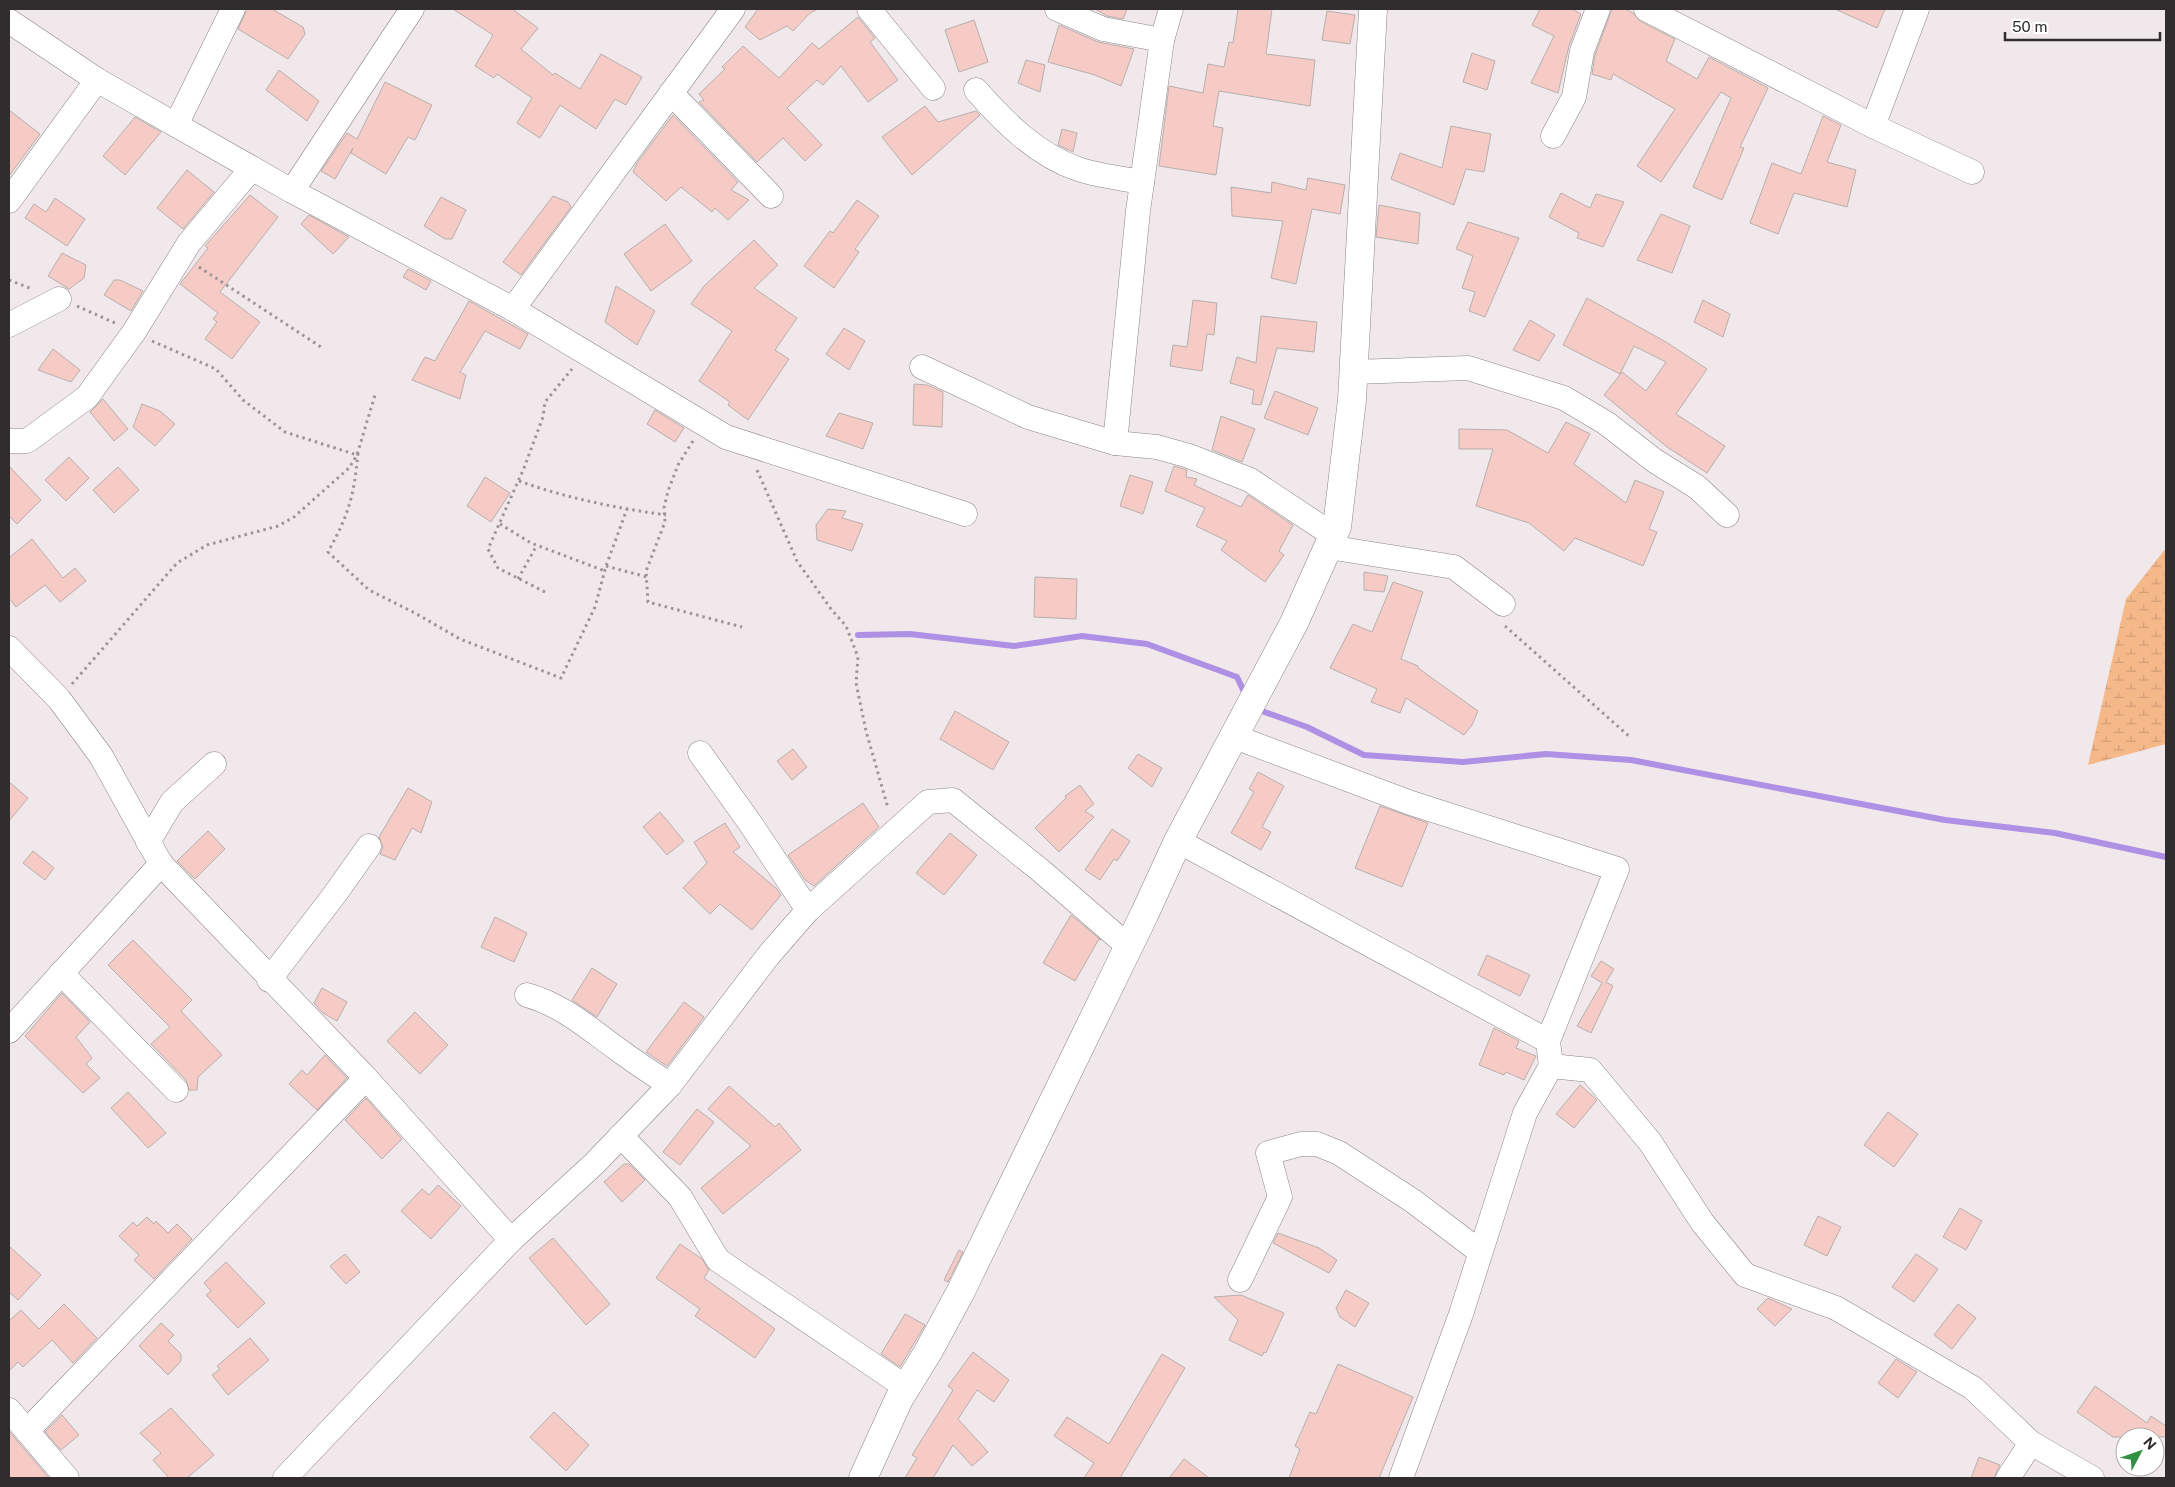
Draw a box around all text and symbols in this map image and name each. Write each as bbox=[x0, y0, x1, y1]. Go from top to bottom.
scale bar bbox=[2005, 10, 2160, 42]
text: 50 m bbox=[2012, 18, 2047, 35]
north arrow bbox=[2115, 1427, 2165, 1477]
text: N bbox=[2140, 1434, 2159, 1453]

